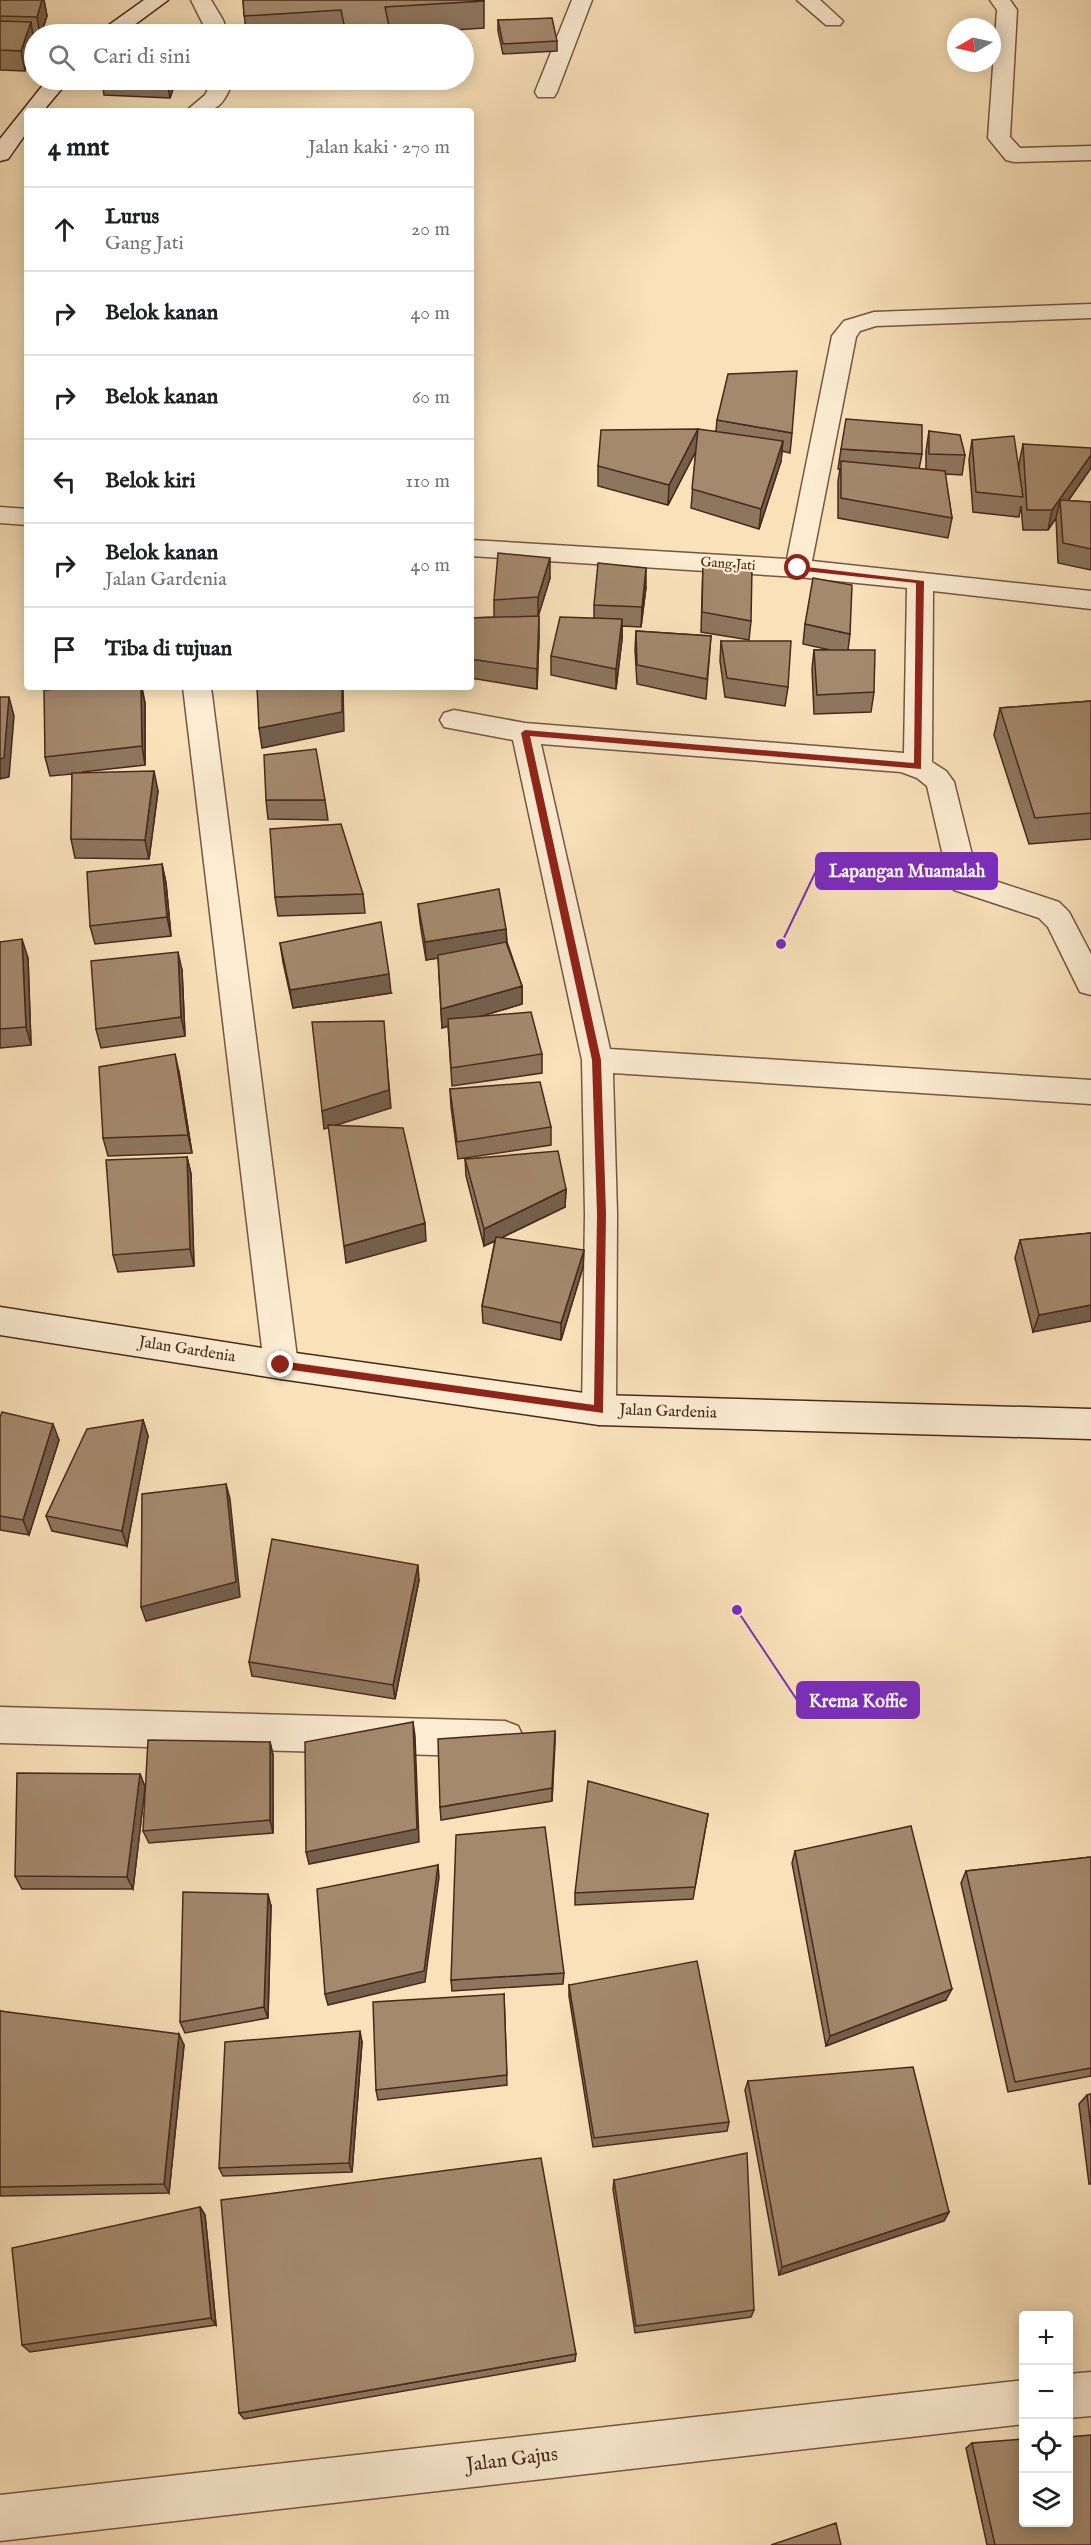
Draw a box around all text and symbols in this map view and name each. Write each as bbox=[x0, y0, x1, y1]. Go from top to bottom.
north arrow bbox=[947, 18, 1001, 72]
search box bbox=[24, 24, 474, 90]
icon: search bbox=[45, 41, 78, 74]
text: Cari di sini bbox=[93, 43, 191, 71]
text: 4 mnt bbox=[48, 131, 109, 164]
text: Jalan kaki · 270 m bbox=[308, 135, 450, 160]
text: Lurus bbox=[105, 203, 159, 231]
icon: ahead bbox=[48, 213, 81, 246]
text: 20 m bbox=[411, 217, 450, 242]
text: Gang Jati bbox=[105, 231, 184, 256]
icon: right bbox=[48, 297, 81, 330]
text: Belok kanan bbox=[105, 299, 218, 327]
text: 40 m bbox=[411, 301, 450, 326]
icon: right bbox=[48, 381, 81, 414]
text: Belok kanan bbox=[105, 383, 218, 411]
text: 60 m bbox=[412, 385, 450, 410]
icon: left bbox=[48, 465, 81, 498]
text: Belok kiri bbox=[105, 467, 196, 495]
text: 110 m bbox=[406, 469, 450, 494]
text: Belok kanan bbox=[105, 539, 218, 567]
icon: right bbox=[48, 549, 81, 582]
text: 40 m bbox=[411, 553, 450, 578]
street label: Gang Jati bbox=[700, 553, 756, 575]
route start bbox=[784, 554, 810, 580]
text: Jalan Gardenia bbox=[105, 567, 227, 592]
icon: arrive bbox=[48, 633, 81, 666]
text: Tiba di tujuan bbox=[105, 635, 232, 663]
callout: Lapangan Muamalah bbox=[816, 853, 997, 889]
text: Lapangan Muamalah bbox=[829, 861, 986, 884]
street label: Jalan Gardenia bbox=[135, 1332, 237, 1368]
route end bbox=[267, 1351, 293, 1377]
street label: Jalan Gardenia bbox=[617, 1400, 717, 1424]
callout: Krema Koffie bbox=[797, 1682, 919, 1718]
text: Krema Koffie bbox=[809, 1691, 908, 1714]
map controls bbox=[1019, 2311, 1073, 2527]
button: + bbox=[1019, 2311, 1073, 2365]
button: − bbox=[1019, 2365, 1073, 2419]
button: locate bbox=[1019, 2419, 1073, 2473]
street label: Jalan Gajus bbox=[463, 2442, 559, 2478]
button: layers bbox=[1019, 2473, 1073, 2527]

